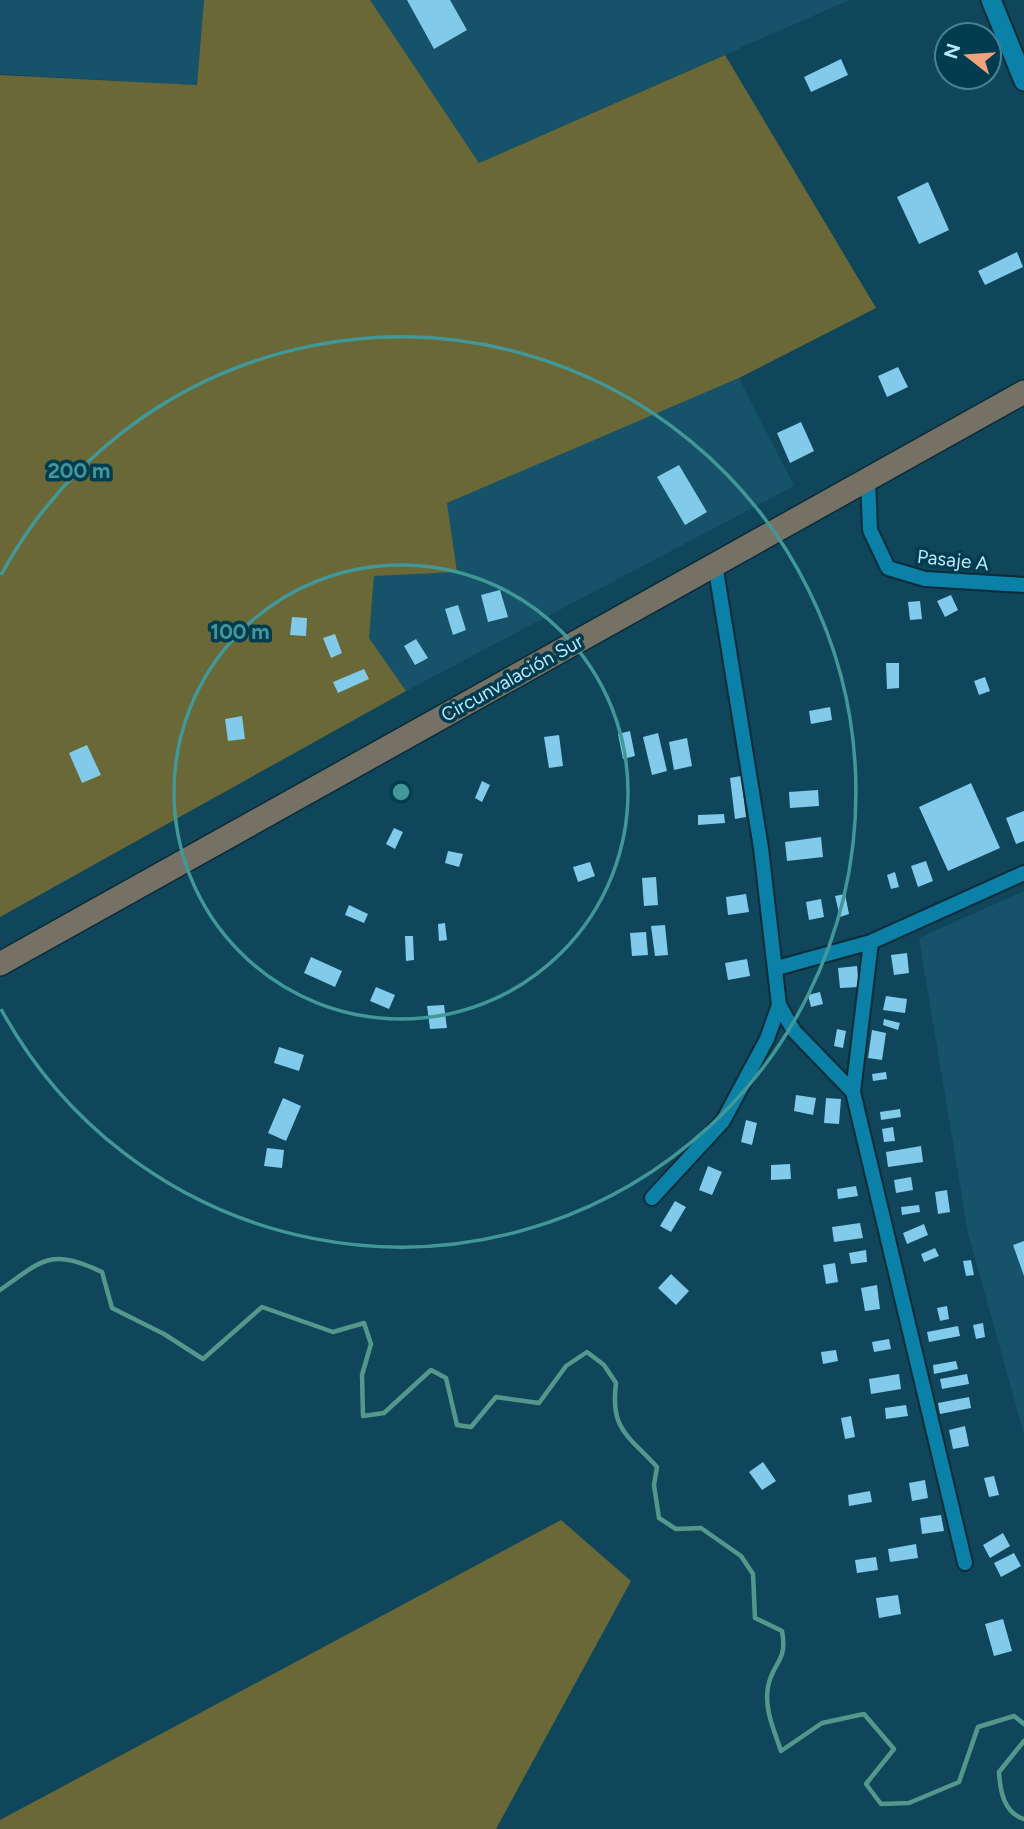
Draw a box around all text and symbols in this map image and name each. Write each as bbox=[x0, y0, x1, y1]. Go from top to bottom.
north arrow bbox=[933, 21, 1003, 91]
text: N bbox=[939, 41, 965, 62]
text: 200 m bbox=[48, 458, 110, 483]
street label: Pasaje A bbox=[916, 545, 990, 575]
text: 100 m bbox=[210, 619, 270, 644]
street label: Circunvalación Sur bbox=[437, 629, 588, 727]
centre of rings bbox=[389, 780, 413, 804]

